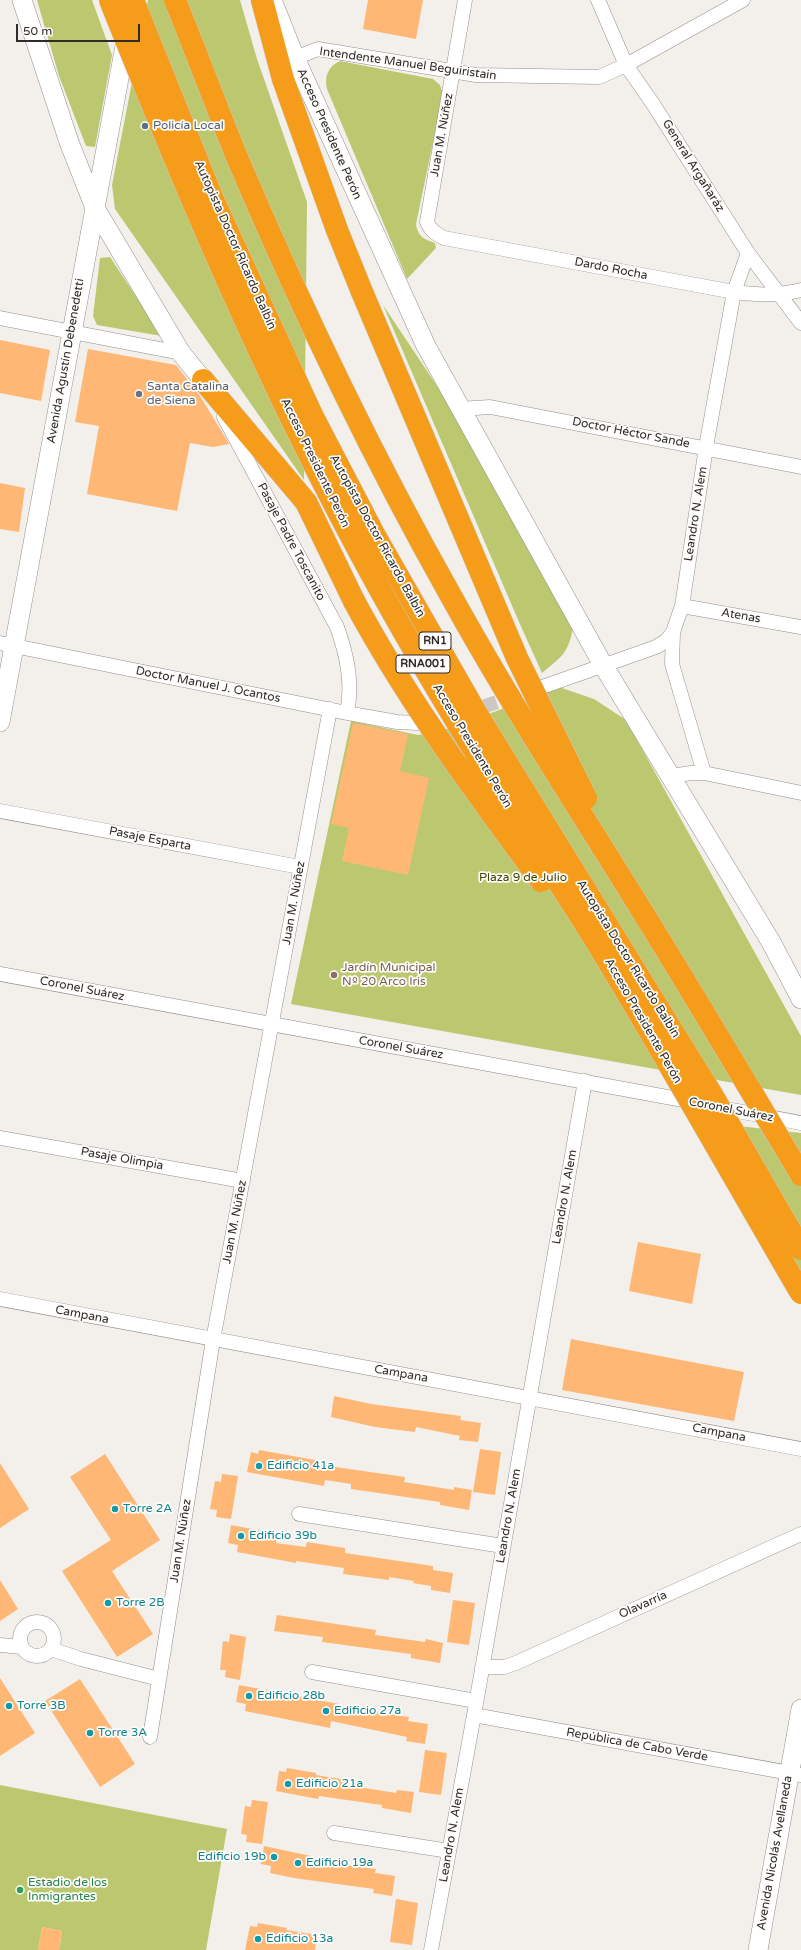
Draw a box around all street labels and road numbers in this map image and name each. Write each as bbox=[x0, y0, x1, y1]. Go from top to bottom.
street label: Intendente Manuel Beguiristain bbox=[319, 44, 497, 84]
street label: Acceso Presidente Perón bbox=[294, 66, 364, 202]
street label: Juan M. Núñez bbox=[428, 92, 456, 178]
street label: General Argañaráz bbox=[659, 117, 727, 215]
street label: Autopista Doctor Ricardo Balbín bbox=[191, 158, 279, 332]
street label: Dardo Rocha bbox=[573, 255, 649, 283]
street label: Avenida Agustín Debenedetti bbox=[44, 277, 88, 445]
street label: Acceso Presidente Perón bbox=[277, 396, 353, 530]
street label: Doctor Héctor Sande bbox=[571, 415, 691, 451]
street label: Autopista Doctor Ricardo Balbín bbox=[326, 452, 428, 620]
street label: Leandro N. Alem bbox=[681, 466, 711, 562]
street label: Pasaje Padre Toscanito bbox=[254, 481, 328, 603]
street label: Atenas bbox=[720, 605, 762, 627]
road number: RN1 bbox=[419, 632, 451, 650]
road number: RNA001 bbox=[396, 655, 450, 673]
street label: Doctor Manuel J. Ocantos bbox=[134, 664, 282, 706]
street label: Acceso Presidente Perón bbox=[429, 681, 515, 811]
street label: Pasaje Esparta bbox=[108, 824, 192, 854]
street label: Juan M. Núñez bbox=[280, 860, 308, 946]
street label: Autopista Doctor Ricardo Balbín bbox=[573, 877, 683, 1041]
street label: Acceso Presidente Perón bbox=[601, 956, 685, 1086]
street label: Coronel Suárez bbox=[38, 974, 126, 1004]
street label: Coronel Suárez bbox=[357, 1033, 445, 1063]
street label: Coronel Suárez bbox=[687, 1095, 775, 1125]
street label: Pasaje Olimpia bbox=[79, 1145, 165, 1173]
street label: Leandro N. Alem bbox=[550, 1149, 580, 1245]
street label: Juan M. Núñez bbox=[220, 1179, 250, 1265]
street label: Campana bbox=[54, 1303, 110, 1327]
street label: Campana bbox=[373, 1362, 429, 1386]
street label: Campana bbox=[691, 1421, 747, 1445]
street label: Leandro N. Alem bbox=[494, 1468, 524, 1564]
street label: Juan M. Núñez bbox=[167, 1498, 195, 1584]
street label: Olavarría bbox=[617, 1588, 669, 1622]
street label: República de Cabo Verde bbox=[565, 1725, 709, 1765]
street label: Avenida Nicolás Avellaneda bbox=[754, 1775, 796, 1931]
street label: Leandro N. Alem bbox=[437, 1787, 467, 1883]

